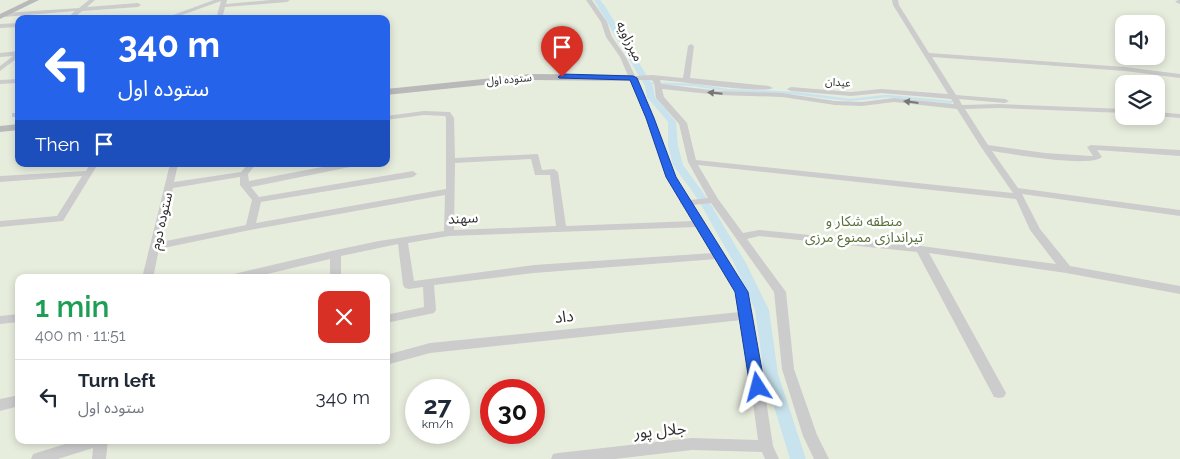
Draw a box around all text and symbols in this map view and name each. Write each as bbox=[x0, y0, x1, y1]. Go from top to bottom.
map controls bbox=[1115, 15, 1165, 125]
button: sound bbox=[1115, 15, 1165, 65]
street label: میرزاویه bbox=[612, 18, 647, 64]
text: 340 m bbox=[118, 24, 220, 65]
pin bbox=[541, 26, 583, 77]
icon: arrive bbox=[548, 33, 576, 61]
icon: left bbox=[35, 35, 100, 100]
street label: ستوده اول bbox=[486, 71, 533, 88]
text: ستوده اول bbox=[118, 75, 209, 101]
street label: عیدان bbox=[825, 75, 852, 90]
button: layers bbox=[1115, 75, 1165, 125]
one-way arrow bbox=[706, 88, 722, 96]
one-way arrow bbox=[903, 98, 919, 106]
icon: arrive bbox=[90, 130, 118, 158]
text: Then bbox=[35, 133, 80, 155]
street label: ستوده دوم bbox=[147, 191, 178, 252]
street label: سهند bbox=[447, 209, 479, 228]
park label: منطقه شکار و تیراندازی ممنوع مرزی bbox=[805, 213, 923, 248]
text: 1 min bbox=[35, 289, 110, 324]
button: close bbox=[318, 291, 370, 343]
street label: داد bbox=[554, 306, 575, 327]
text: 400 m · 11:51 bbox=[35, 326, 126, 345]
position arrow bbox=[731, 360, 783, 412]
text: Turn left bbox=[78, 369, 155, 391]
speed limit sign: 30 bbox=[480, 379, 545, 444]
icon: left bbox=[35, 383, 63, 411]
text: 340 m bbox=[316, 386, 370, 408]
text: 27 bbox=[423, 390, 452, 420]
text: ستوده اول bbox=[78, 398, 144, 417]
text: km/h bbox=[422, 417, 453, 431]
street label: جلال پور bbox=[632, 419, 687, 443]

